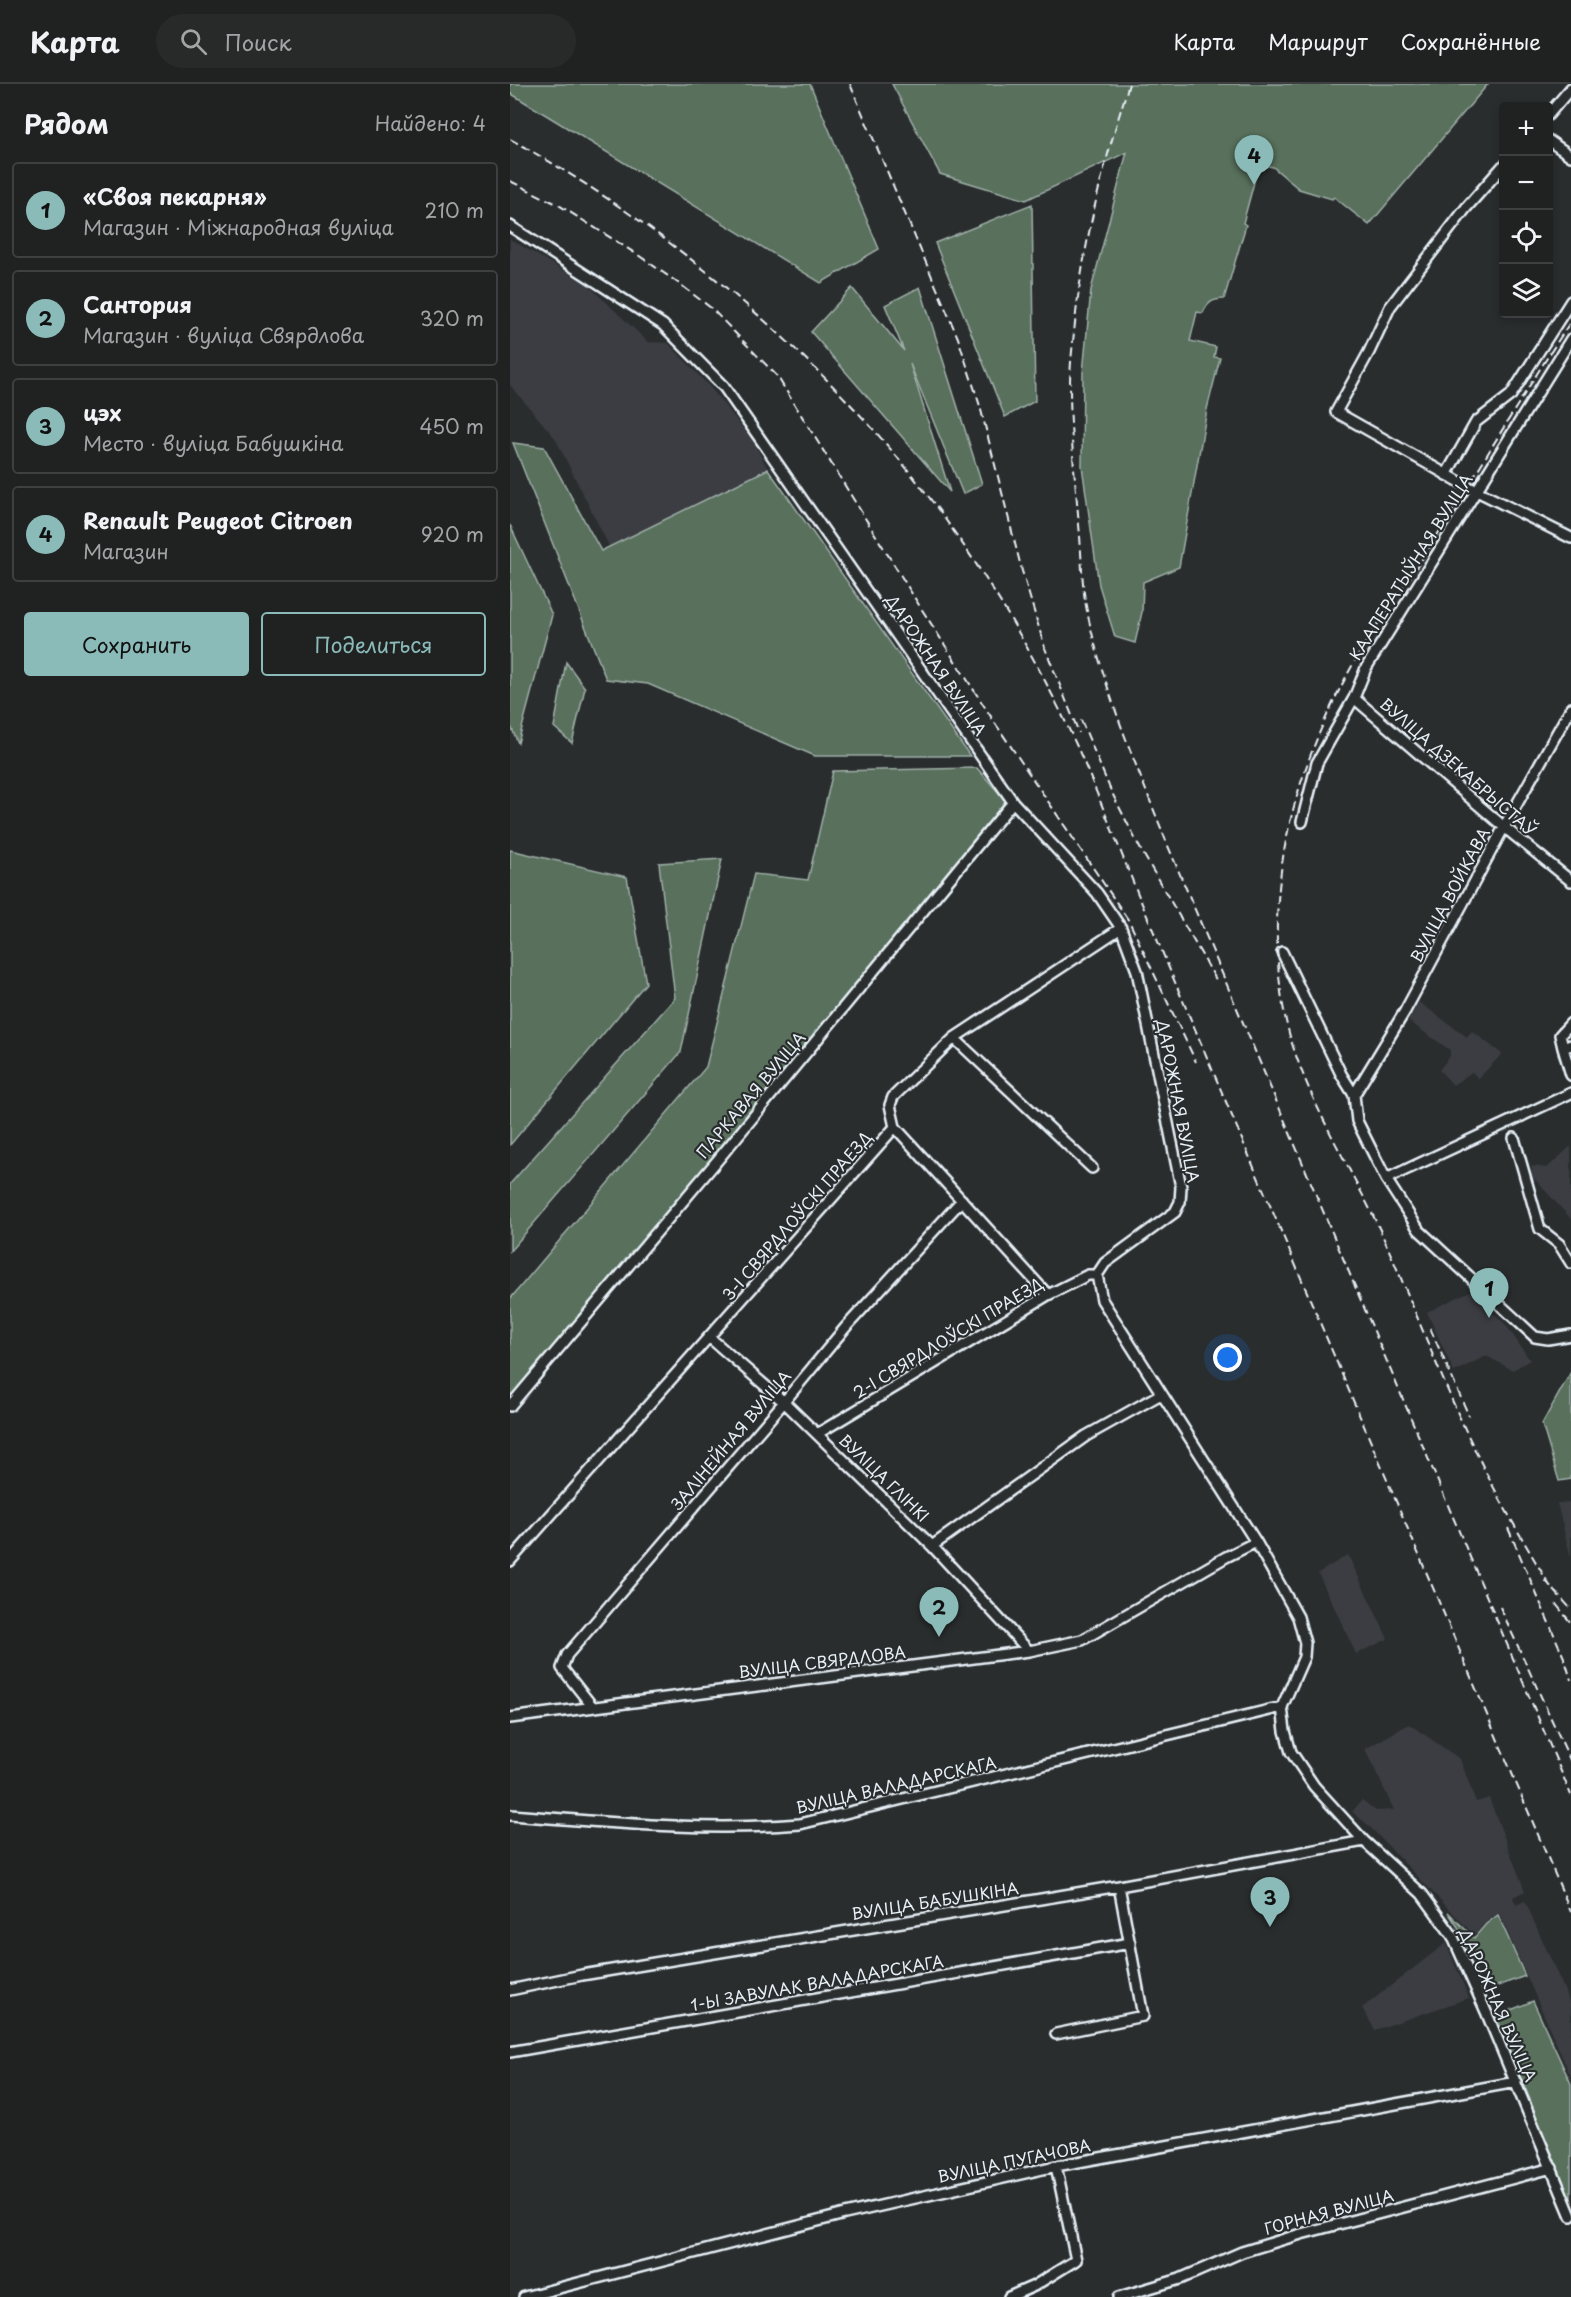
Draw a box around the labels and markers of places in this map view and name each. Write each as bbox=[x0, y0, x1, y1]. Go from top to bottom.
pin: 4 bbox=[1234, 135, 1274, 185]
pin: 1 bbox=[1470, 1268, 1508, 1318]
pin: 2 bbox=[920, 1588, 958, 1637]
pin: 3 bbox=[1250, 1878, 1290, 1927]

